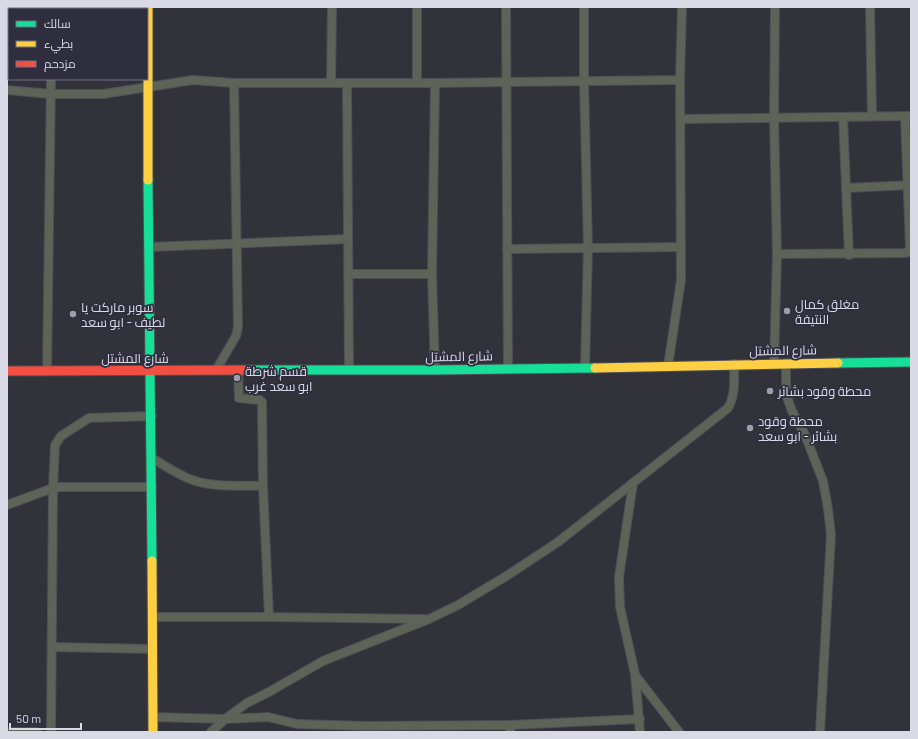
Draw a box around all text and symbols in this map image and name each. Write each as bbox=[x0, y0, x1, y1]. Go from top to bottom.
legend bbox=[8, 8, 148, 80]
text: سالك bbox=[44, 16, 71, 30]
text: بطيء bbox=[44, 36, 73, 54]
text: مزدحم bbox=[44, 56, 76, 72]
place label: مغلق كمال النتيفة bbox=[795, 296, 859, 327]
place label: سوبر ماركت يا لطيف - ابو سعد bbox=[81, 299, 165, 330]
marker: مغلق كمال النتيفة bbox=[782, 306, 792, 316]
marker: سوبر ماركت يا لطيف - ابو سعد bbox=[68, 309, 78, 319]
street label: شارع المشتل bbox=[749, 341, 817, 360]
street label: شارع المشتل bbox=[425, 347, 493, 366]
street label: شارع المشتل bbox=[101, 350, 169, 367]
place label: قسم شرطة ابو سعد غرب bbox=[245, 363, 313, 394]
marker: قسم شرطة ابو سعد غرب bbox=[232, 373, 242, 383]
place label: محطة وقود بشائر bbox=[777, 383, 871, 399]
marker: محطة وقود بشائر bbox=[765, 386, 775, 396]
place label: محطة وقود بشائر - ابو سعد bbox=[758, 413, 837, 444]
marker: محطة وقود بشائر - ابو سعد bbox=[745, 423, 755, 433]
scale bar bbox=[10, 705, 81, 731]
text: 50 m bbox=[16, 711, 41, 725]

